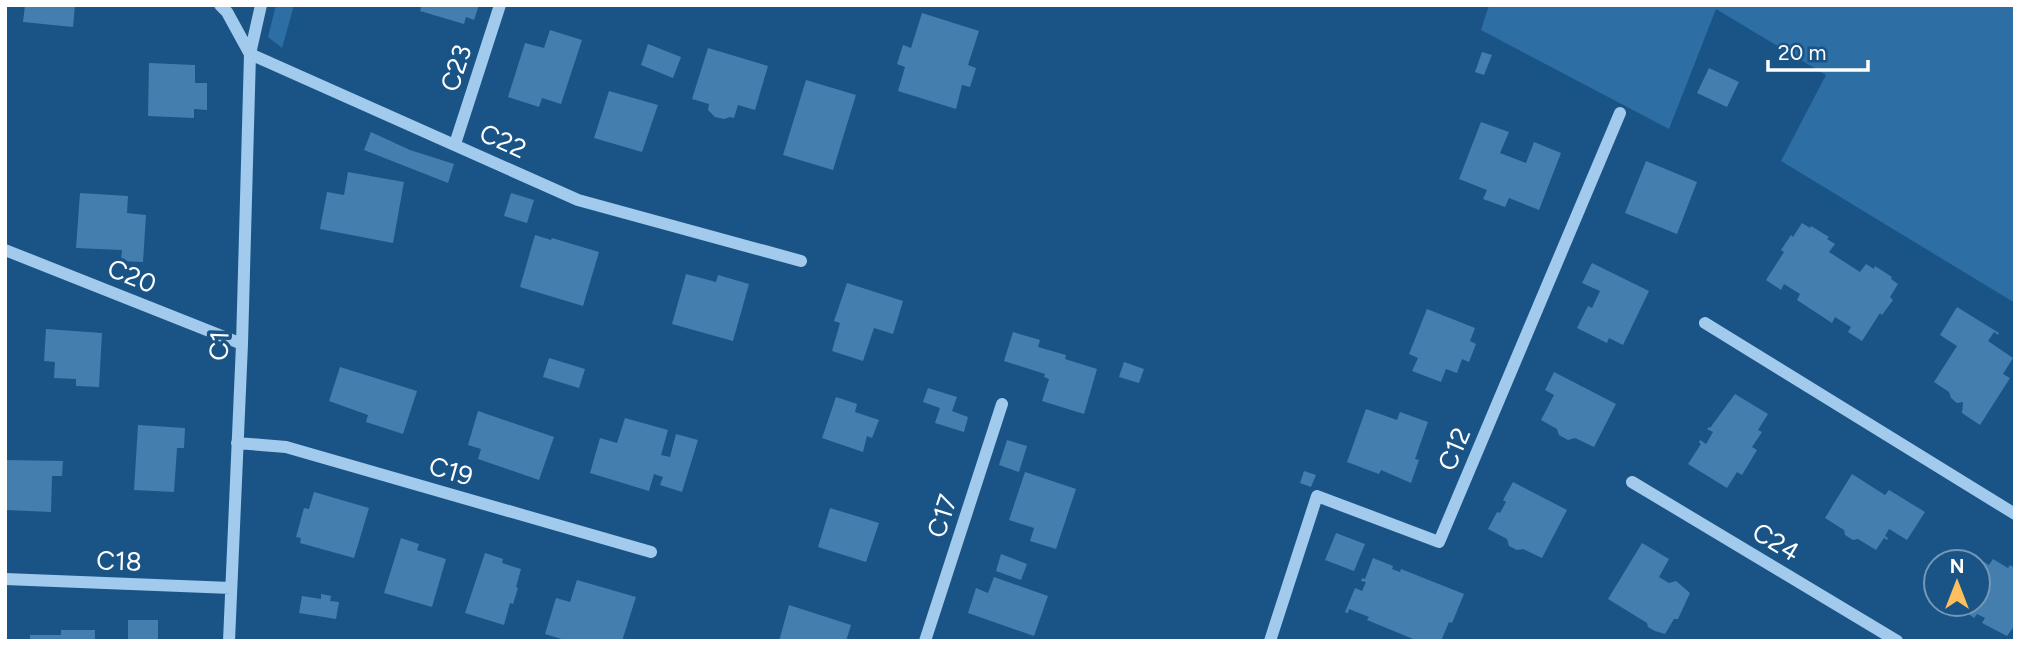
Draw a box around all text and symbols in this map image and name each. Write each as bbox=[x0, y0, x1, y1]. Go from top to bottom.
scale bar bbox=[1768, 28, 1868, 72]
street label: C23 bbox=[433, 40, 479, 96]
text: 20 m bbox=[1778, 40, 1826, 65]
street label: C22 bbox=[475, 117, 531, 165]
street label: C20 bbox=[103, 252, 161, 300]
street label: C1 bbox=[202, 331, 236, 361]
street label: C12 bbox=[1431, 422, 1477, 476]
street label: C19 bbox=[425, 450, 477, 492]
street label: C17 bbox=[920, 490, 964, 542]
street label: C24 bbox=[1747, 516, 1805, 568]
street label: C18 bbox=[96, 544, 142, 578]
north arrow bbox=[1922, 548, 1992, 618]
text: N bbox=[1950, 555, 1964, 578]

